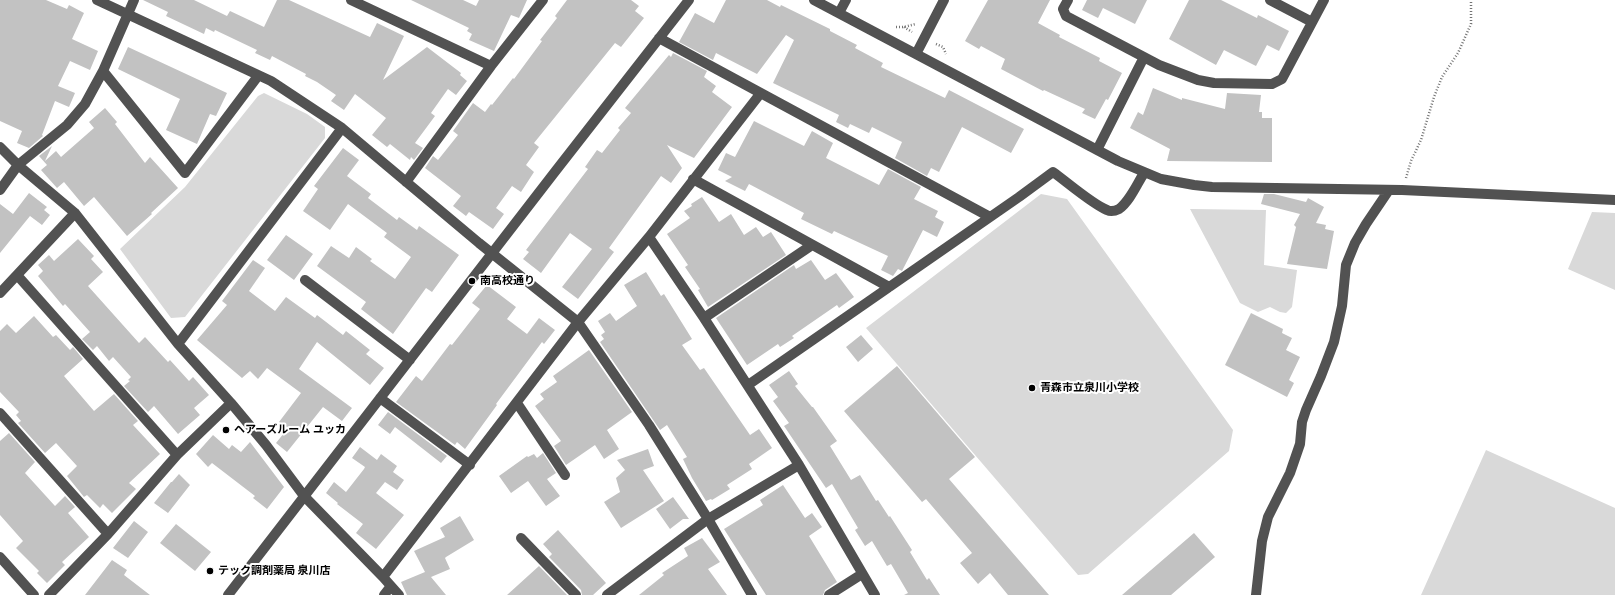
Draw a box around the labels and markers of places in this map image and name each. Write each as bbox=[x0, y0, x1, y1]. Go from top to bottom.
place label: 南高校通り bbox=[480, 274, 535, 288]
marker: 南高校通り bbox=[467, 276, 477, 286]
place label: 青森市立泉川小学校 bbox=[1040, 381, 1139, 395]
marker: 青森市立泉川小学校 bbox=[1027, 383, 1037, 393]
place label: ヘアーズルーム ユッカ bbox=[234, 423, 346, 437]
marker: ヘアーズルーム ユッカ bbox=[221, 425, 231, 435]
place label: テック調剤薬局 泉川店 bbox=[218, 564, 331, 578]
marker: テック調剤薬局 泉川店 bbox=[205, 566, 215, 576]

